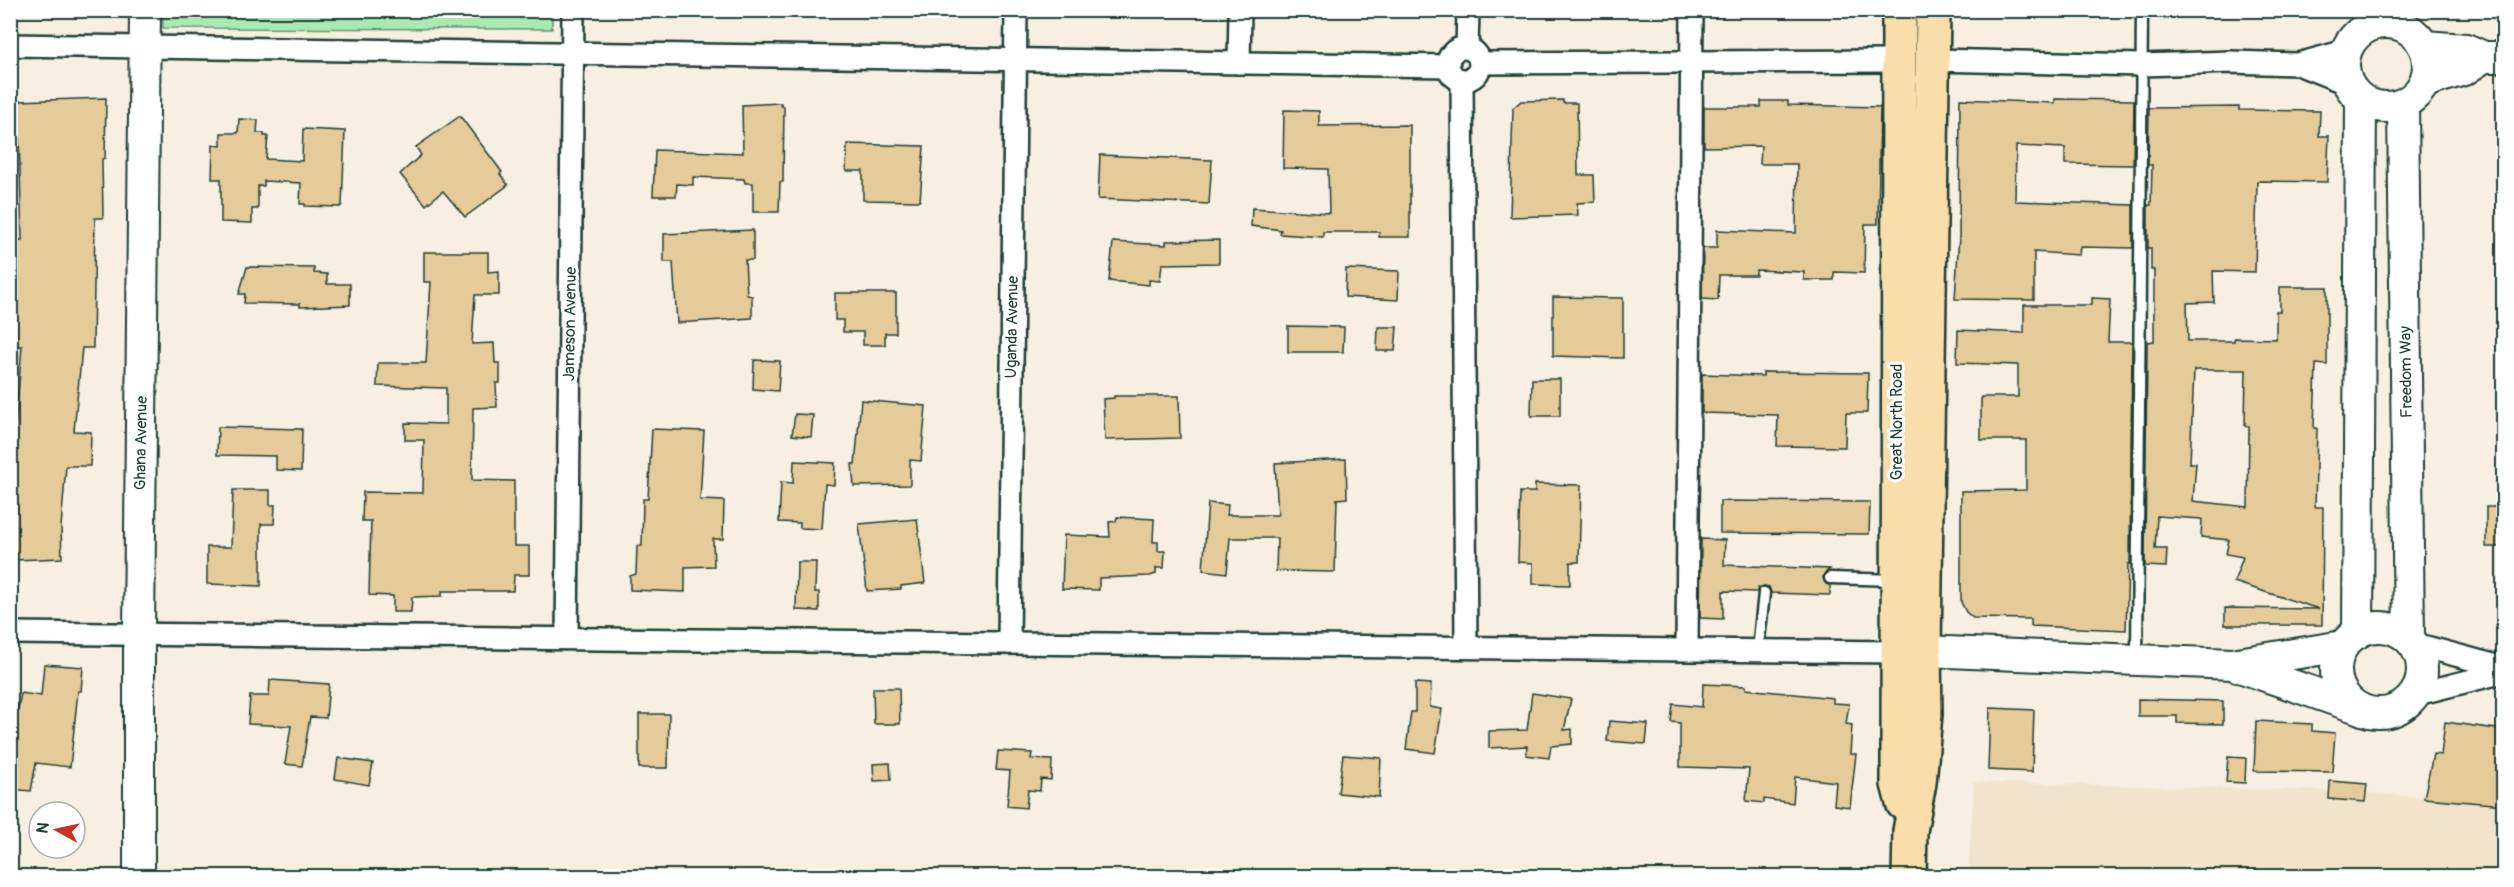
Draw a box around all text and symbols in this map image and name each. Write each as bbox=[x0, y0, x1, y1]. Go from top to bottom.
street label: Jameson Avenue bbox=[559, 266, 581, 381]
street label: Uganda Avenue bbox=[1001, 275, 1023, 378]
street label: Freedom Way bbox=[2395, 326, 2417, 418]
street label: Great North Road bbox=[1887, 364, 1907, 480]
street label: Ghana Avenue bbox=[130, 396, 152, 490]
north arrow bbox=[27, 800, 87, 860]
text: N bbox=[32, 821, 54, 835]

